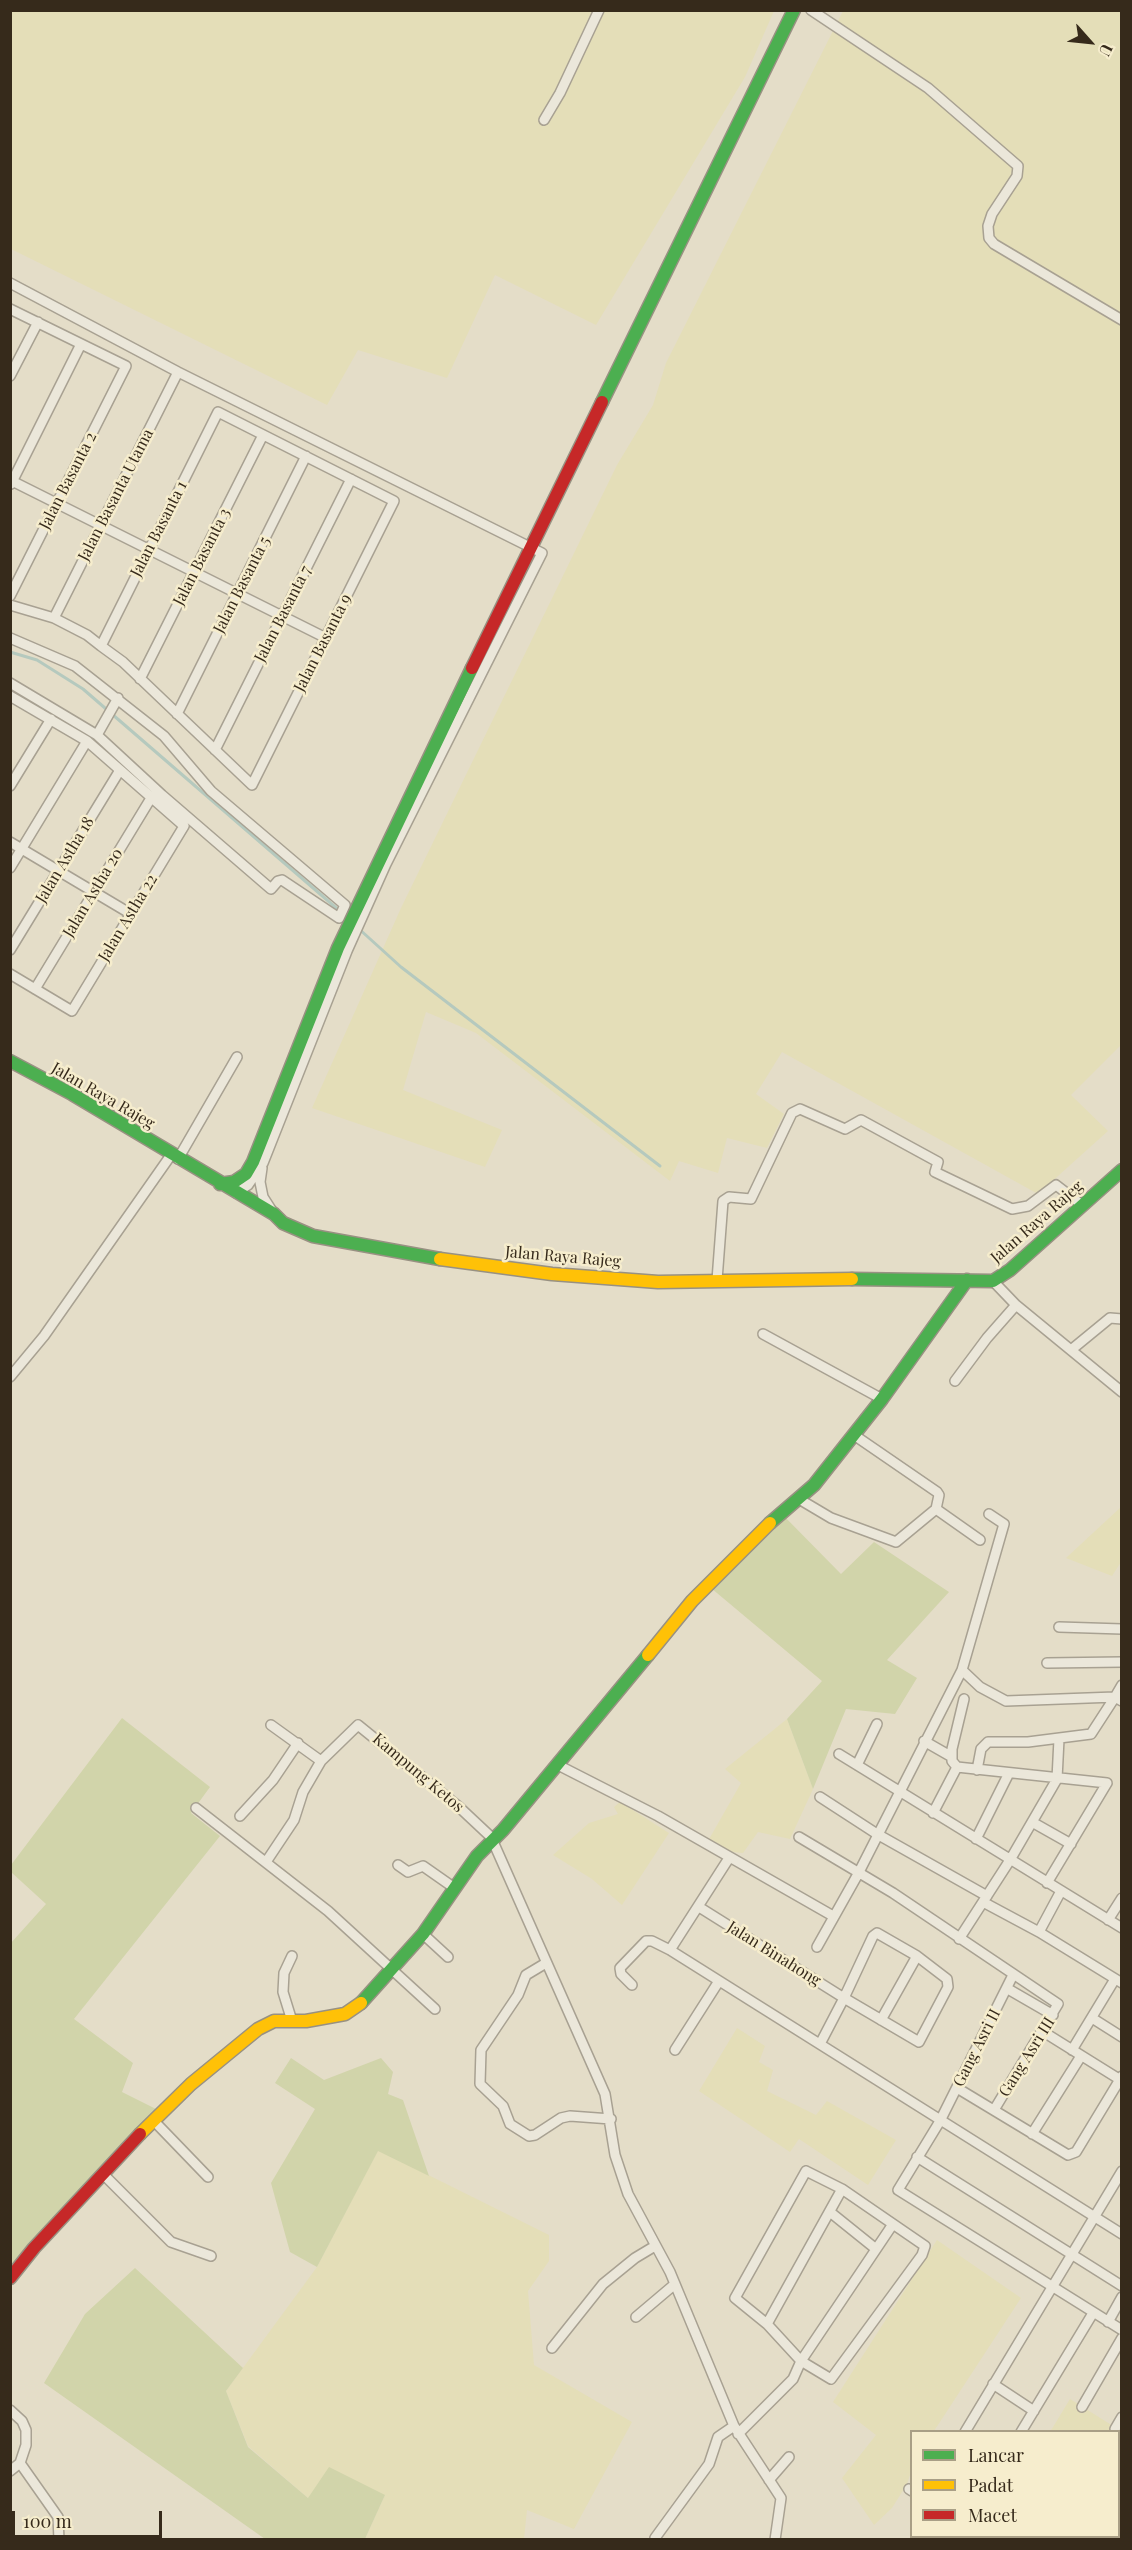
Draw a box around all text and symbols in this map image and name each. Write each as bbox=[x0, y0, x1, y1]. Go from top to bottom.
north arrow bbox=[1060, 12, 1120, 72]
text: U bbox=[1095, 41, 1118, 60]
street label: Jalan Basanta Utama bbox=[74, 426, 158, 564]
street label: Jalan Basanta 2 bbox=[35, 429, 101, 533]
street label: Jalan Basanta 1 bbox=[127, 478, 191, 580]
street label: Jalan Basanta 3 bbox=[169, 505, 235, 609]
street label: Jalan Basanta 5 bbox=[209, 534, 275, 636]
street label: Jalan Basanta 7 bbox=[250, 563, 316, 665]
street label: Jalan Basanta 9 bbox=[290, 591, 356, 695]
street label: Jalan Astha 18 bbox=[32, 813, 98, 907]
street label: Jalan Astha 20 bbox=[59, 845, 127, 941]
street label: Jalan Astha 22 bbox=[94, 871, 162, 965]
street label: Jalan Raya Rajeg bbox=[48, 1059, 158, 1133]
street label: Jalan Raya Rajeg bbox=[987, 1177, 1087, 1267]
street label: Jalan Raya Rajeg bbox=[504, 1242, 622, 1272]
street label: Kampung Ketos bbox=[368, 1729, 468, 1817]
street label: Jalan Binahong bbox=[724, 1918, 824, 1990]
street label: Gang Asri II bbox=[949, 2006, 1005, 2090]
street label: Gang Asri III bbox=[995, 2014, 1059, 2100]
legend bbox=[910, 2430, 1120, 2538]
text: Lancar bbox=[968, 2443, 1024, 2467]
text: Padat bbox=[968, 2473, 1013, 2497]
scale bar bbox=[15, 2499, 165, 2537]
text: Macet bbox=[968, 2503, 1017, 2527]
text: 100 m bbox=[23, 2509, 72, 2533]

